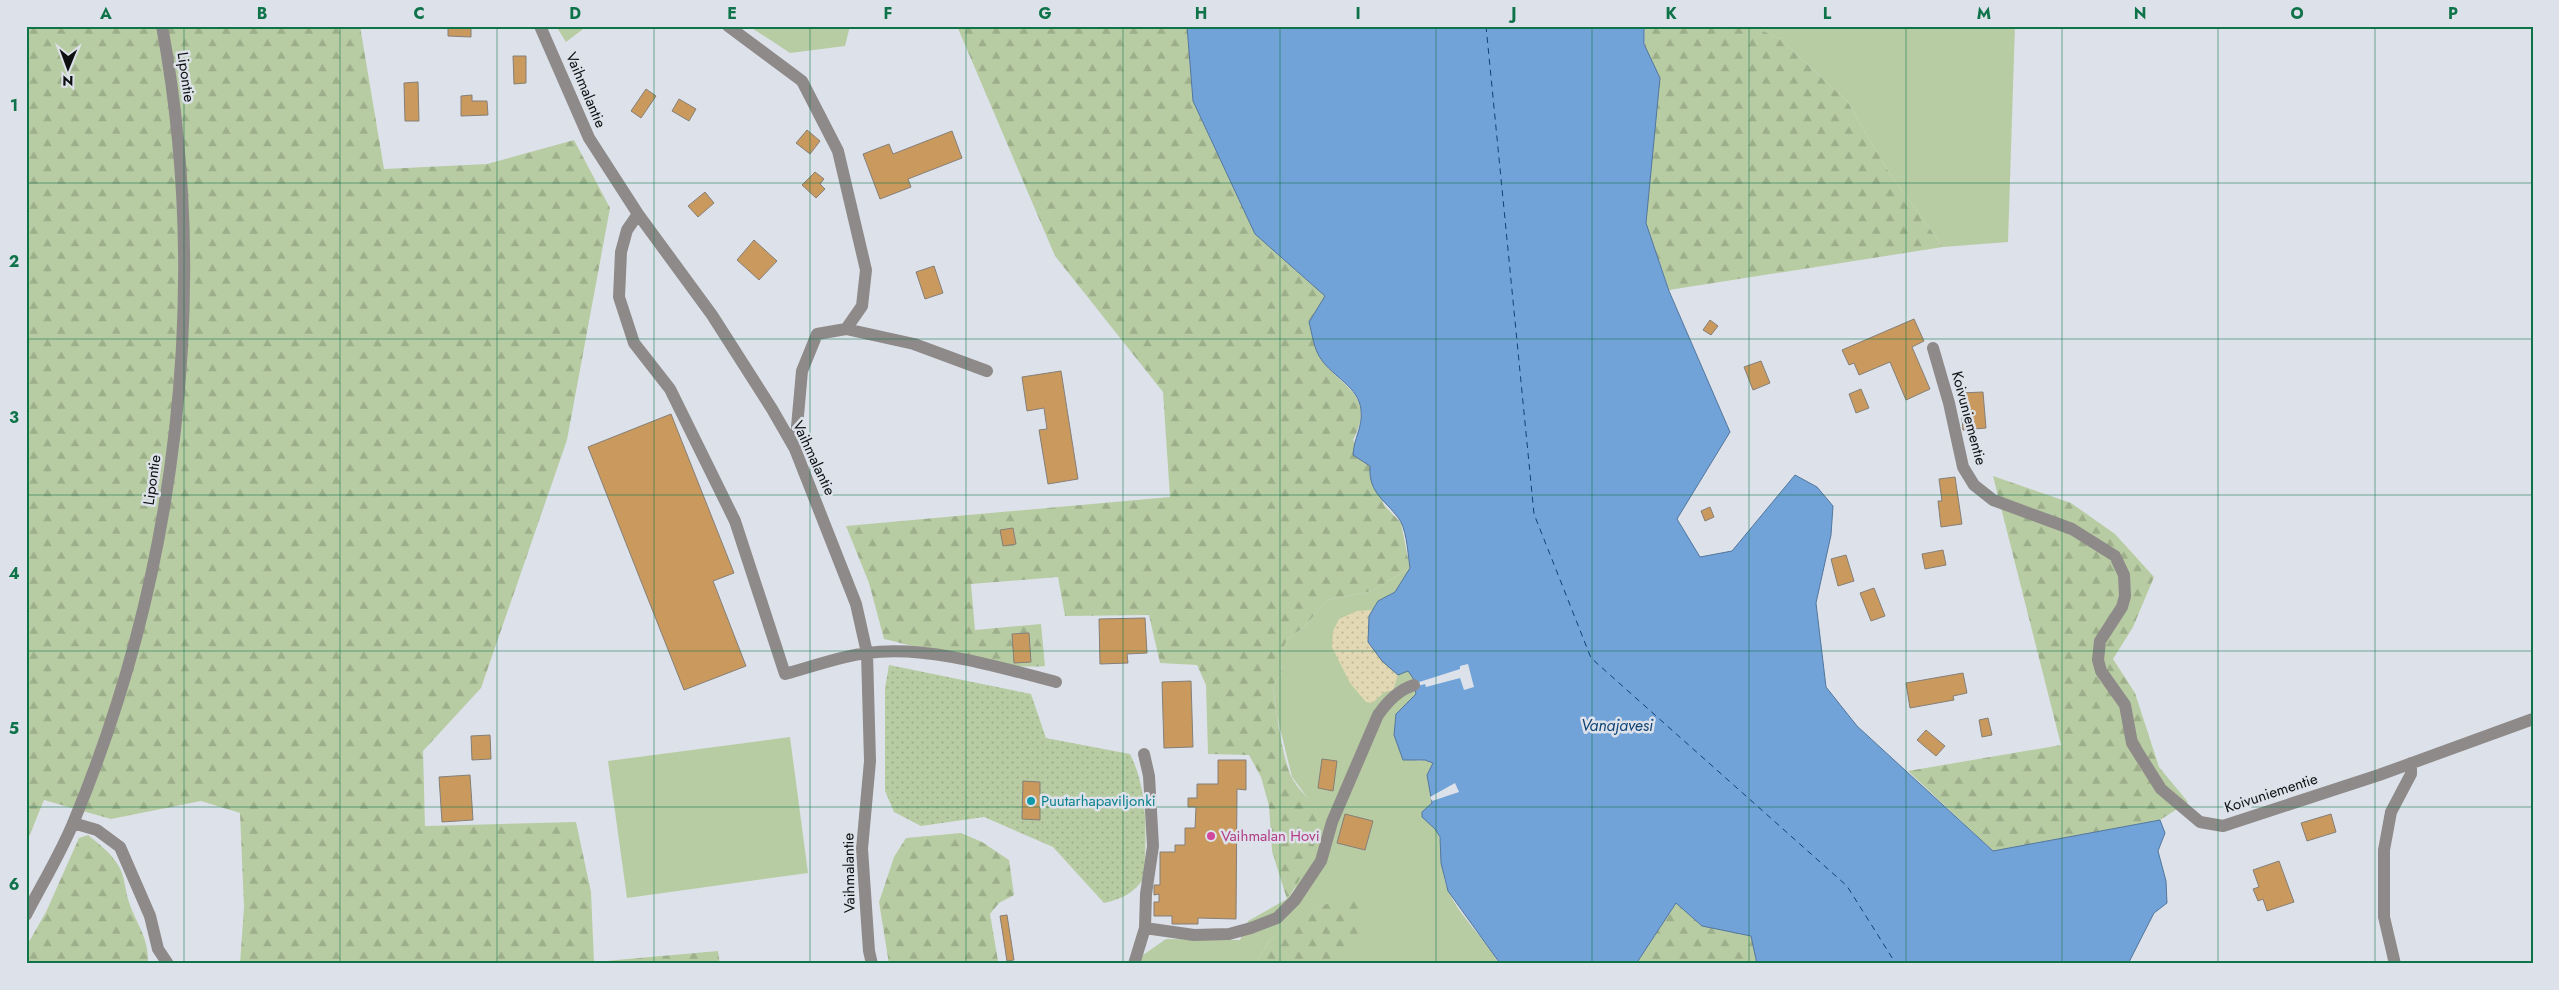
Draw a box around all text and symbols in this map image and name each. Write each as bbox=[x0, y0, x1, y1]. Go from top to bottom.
text: A bbox=[99, 2, 112, 25]
text: B bbox=[257, 2, 267, 25]
text: C bbox=[413, 2, 425, 25]
text: D bbox=[569, 2, 581, 25]
text: E bbox=[727, 2, 737, 25]
text: F bbox=[884, 2, 892, 25]
text: G bbox=[1038, 2, 1052, 25]
text: H bbox=[1195, 2, 1207, 25]
text: I bbox=[1355, 2, 1361, 25]
text: J bbox=[1508, 2, 1517, 25]
text: K bbox=[1665, 2, 1677, 25]
text: L bbox=[1823, 2, 1832, 25]
text: M bbox=[1977, 2, 1991, 25]
text: N bbox=[2134, 2, 2146, 25]
text: O bbox=[2290, 2, 2304, 25]
text: P bbox=[2448, 2, 2458, 25]
north arrow bbox=[42, 42, 92, 92]
street label: Vaihmalantie bbox=[560, 49, 612, 131]
street label: Lipontie bbox=[172, 50, 200, 104]
text: N bbox=[62, 71, 74, 91]
text: 1 bbox=[10, 94, 18, 117]
text: 2 bbox=[9, 250, 19, 273]
street label: Koivuniementie bbox=[1946, 368, 1992, 468]
text: 3 bbox=[9, 406, 19, 429]
street label: Vaihmalantie bbox=[787, 417, 841, 499]
street label: Lipontie bbox=[138, 453, 166, 507]
text: 4 bbox=[8, 562, 20, 585]
water label: Vanajavesi bbox=[1581, 714, 1654, 737]
text: 5 bbox=[9, 717, 19, 740]
street label: Koivuniementie bbox=[2222, 768, 2321, 818]
place label: Puutarhapaviljonki bbox=[1041, 790, 1156, 812]
marker: Puutarhapaviljonki bbox=[1025, 795, 1037, 807]
place label: Vaihmalan Hovi bbox=[1221, 825, 1320, 847]
marker: Vaihmalan Hovi bbox=[1205, 830, 1217, 842]
street label: Vaihmalantie bbox=[837, 833, 861, 913]
text: 6 bbox=[9, 873, 19, 896]

